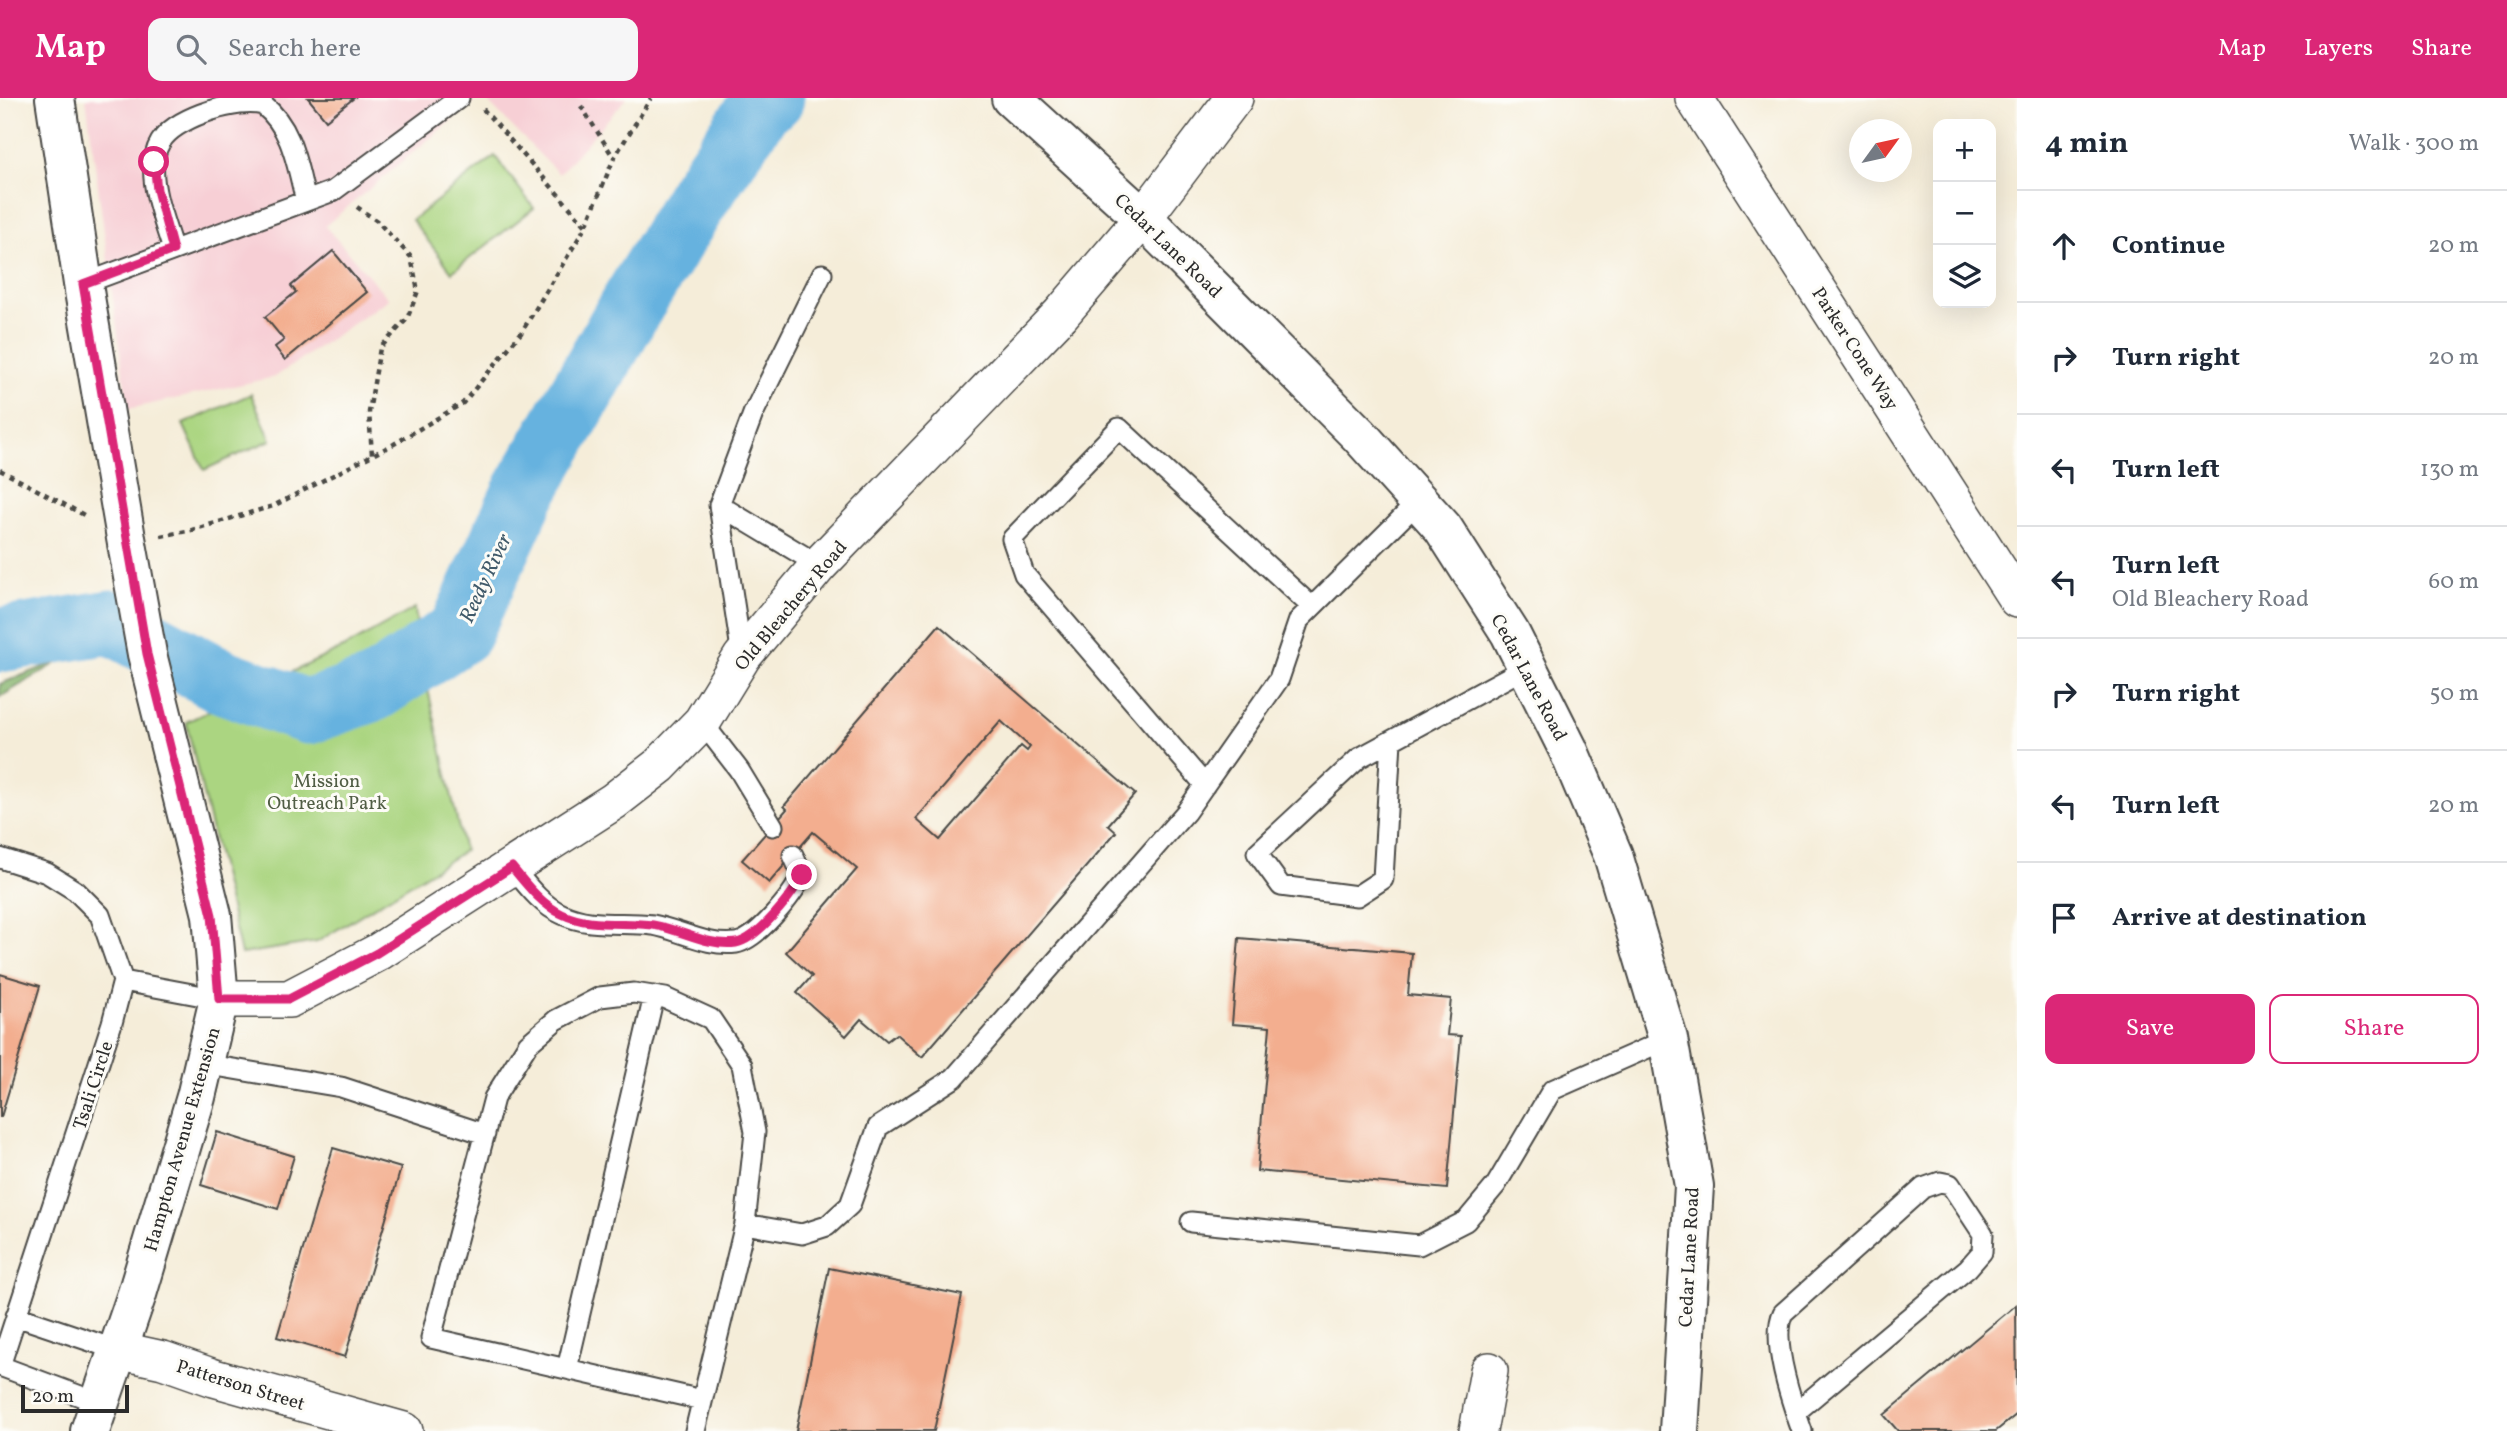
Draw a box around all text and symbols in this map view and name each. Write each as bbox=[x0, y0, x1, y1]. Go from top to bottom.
search box bbox=[148, 18, 638, 81]
text: Map bbox=[35, 26, 106, 72]
icon: search bbox=[172, 30, 210, 68]
text: Search here bbox=[228, 31, 361, 67]
text: Map bbox=[2218, 32, 2266, 66]
text: Layers bbox=[2304, 32, 2373, 66]
text: Share bbox=[2411, 32, 2472, 66]
north arrow bbox=[1849, 119, 1912, 182]
map controls bbox=[1933, 119, 1996, 308]
button: + bbox=[1933, 119, 1996, 182]
text: 4 min bbox=[2045, 123, 2129, 165]
text: Walk · 300 m bbox=[2349, 128, 2479, 160]
route start bbox=[138, 146, 169, 177]
button: − bbox=[1933, 182, 1996, 245]
street label: Cedar Lane Road bbox=[1108, 188, 1227, 305]
icon: ahead bbox=[2045, 227, 2083, 265]
text: Continue bbox=[2112, 228, 2225, 264]
text: 20 m bbox=[2428, 230, 2479, 262]
button: layers bbox=[1933, 245, 1996, 308]
street label: Parker Cone Way bbox=[1805, 282, 1904, 416]
icon: right bbox=[2045, 339, 2083, 377]
text: Turn right bbox=[2112, 340, 2240, 376]
text: 20 m bbox=[2428, 342, 2479, 374]
icon: left bbox=[2045, 451, 2083, 489]
text: Turn left bbox=[2112, 452, 2220, 488]
text: 130 m bbox=[2420, 454, 2479, 486]
water label: Reedy River bbox=[453, 529, 520, 628]
street label: Old Bleachery Road bbox=[729, 536, 854, 677]
text: Turn left bbox=[2112, 548, 2220, 584]
icon: left bbox=[2045, 563, 2083, 601]
text: 60 m bbox=[2429, 566, 2479, 598]
text: Old Bleachery Road bbox=[2112, 584, 2309, 616]
street label: Cedar Lane Road bbox=[1484, 610, 1573, 746]
icon: right bbox=[2045, 675, 2083, 713]
text: Turn right bbox=[2112, 676, 2240, 712]
text: 50 m bbox=[2430, 678, 2479, 710]
park label: Mission Outreach Park bbox=[267, 769, 387, 817]
icon: left bbox=[2045, 787, 2083, 825]
text: Turn left bbox=[2112, 788, 2220, 824]
text: 20 m bbox=[2428, 790, 2479, 822]
route end bbox=[786, 859, 817, 890]
icon: arrive bbox=[2045, 899, 2083, 937]
text: Arrive at destination bbox=[2112, 900, 2367, 936]
button: Save bbox=[2045, 994, 2255, 1064]
button: Share bbox=[2269, 994, 2479, 1064]
street label: Hampton Avenue Extension bbox=[138, 1024, 227, 1255]
street label: Tsali Circle bbox=[67, 1038, 120, 1133]
street label: Cedar Lane Road bbox=[1673, 1186, 1707, 1328]
street label: Patterson Street bbox=[173, 1354, 308, 1418]
scale bar bbox=[21, 1382, 130, 1414]
text: 20 m bbox=[32, 1384, 74, 1410]

